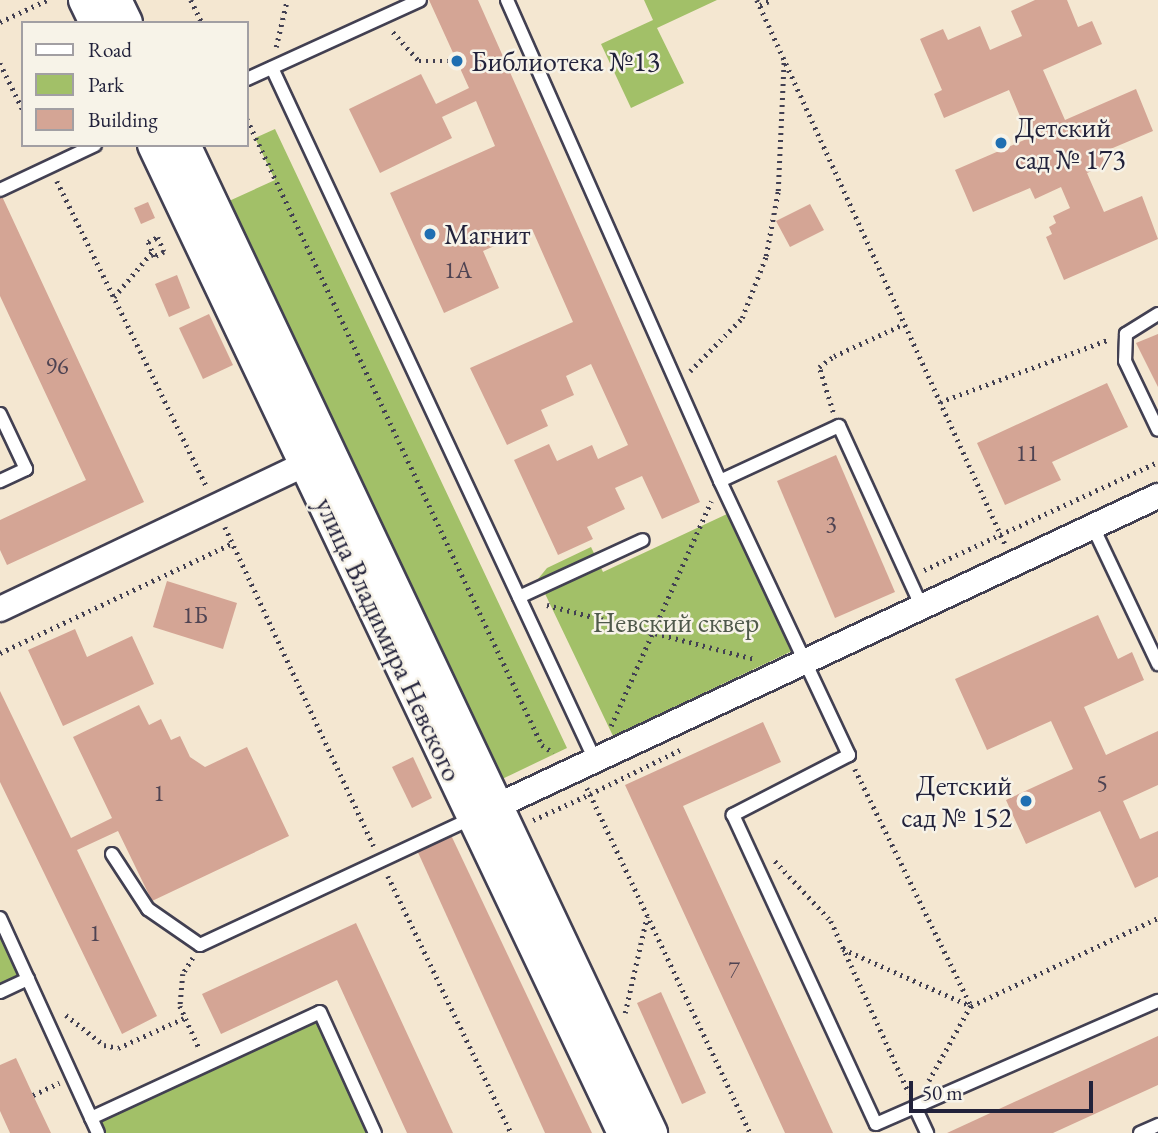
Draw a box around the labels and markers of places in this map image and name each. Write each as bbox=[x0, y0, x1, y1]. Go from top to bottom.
place label: Библиотека №13 bbox=[471, 44, 660, 78]
marker: Библиотека №13 bbox=[449, 53, 465, 69]
place label: Детский сад № 173 bbox=[1015, 110, 1126, 176]
marker: Детский сад № 173 bbox=[993, 135, 1009, 151]
place label: Магнит bbox=[444, 217, 531, 251]
marker: Магнит bbox=[422, 226, 438, 242]
place label: Детский сад № 152 bbox=[901, 768, 1012, 834]
marker: Детский сад № 152 bbox=[1018, 793, 1034, 809]

